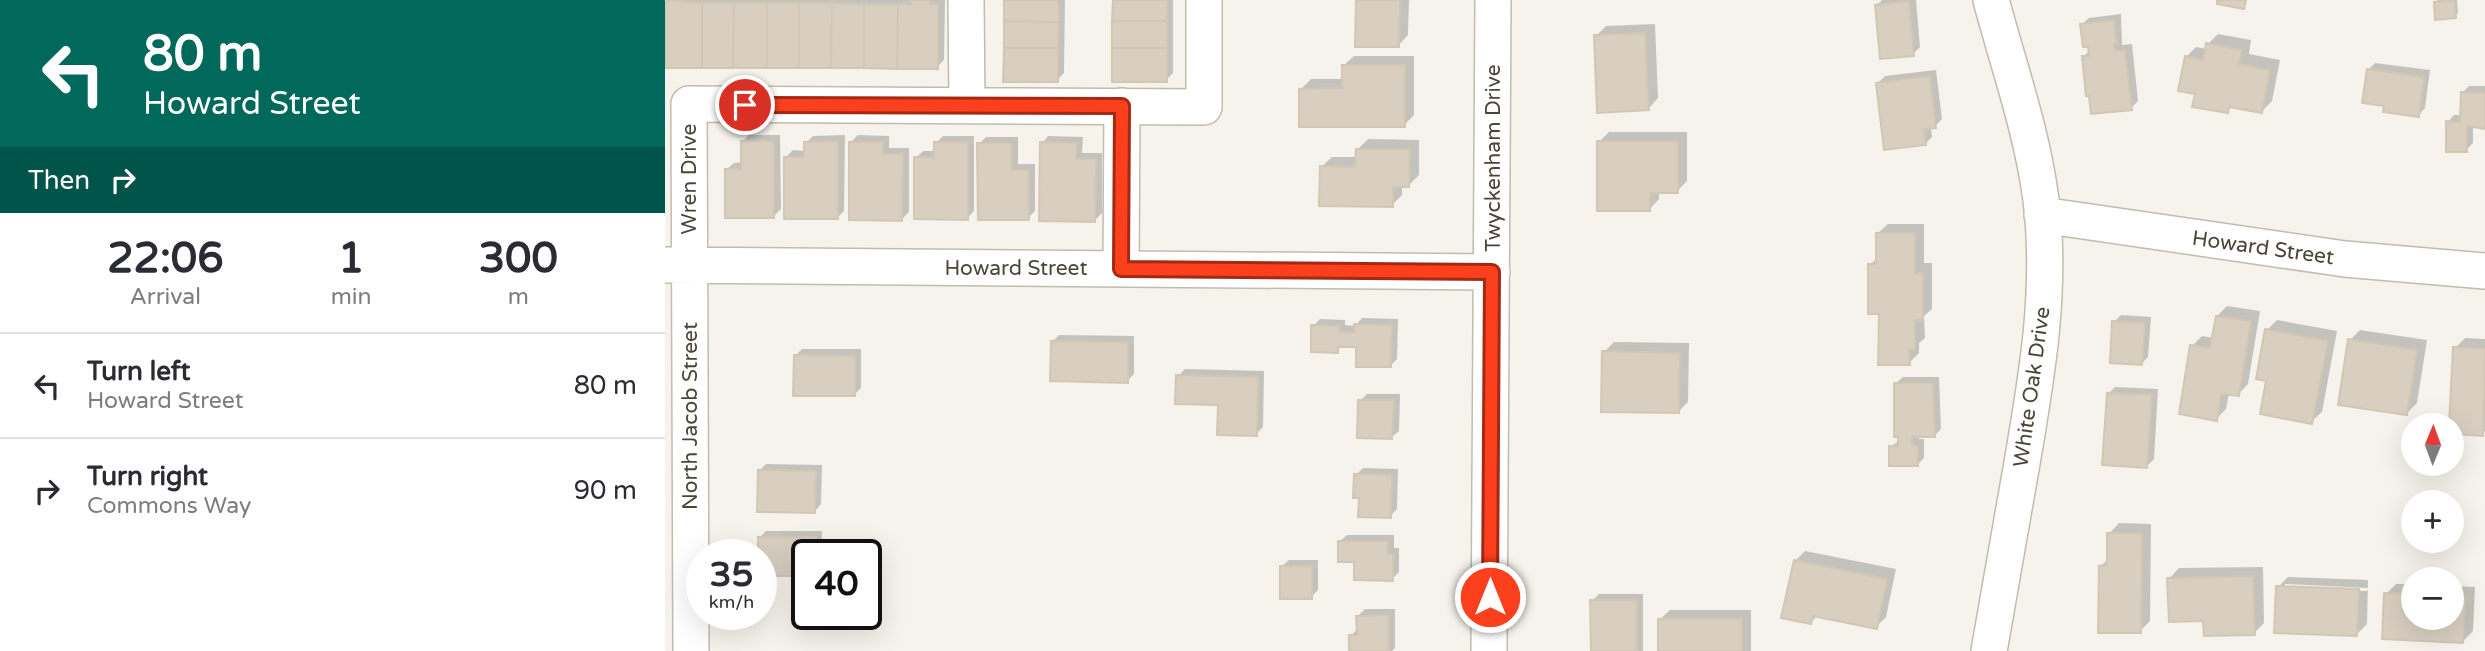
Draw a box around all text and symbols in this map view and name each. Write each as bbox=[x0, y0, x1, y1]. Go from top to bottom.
text: 80 m bbox=[143, 25, 262, 84]
icon: left bbox=[28, 28, 119, 119]
street label: Twyckenham Drive bbox=[1481, 64, 1506, 252]
pin bbox=[715, 75, 775, 135]
text: Howard Street bbox=[143, 85, 361, 123]
icon: arrive bbox=[726, 86, 764, 124]
street label: Wren Drive bbox=[677, 123, 702, 234]
icon: right bbox=[104, 161, 142, 199]
text: Then bbox=[28, 165, 90, 196]
street label: Howard Street bbox=[2190, 226, 2336, 270]
text: 22:06 bbox=[107, 233, 224, 284]
text: 1 bbox=[338, 233, 364, 284]
text: 300 bbox=[479, 233, 558, 284]
street label: Howard Street bbox=[945, 256, 1087, 281]
text: Arrival bbox=[130, 283, 201, 311]
text: min bbox=[331, 283, 372, 311]
text: m bbox=[508, 283, 529, 311]
street label: White Oak Drive bbox=[2008, 305, 2056, 469]
street label: North Jacob Street bbox=[678, 322, 703, 510]
text: Turn left bbox=[87, 356, 190, 387]
icon: left bbox=[28, 367, 66, 405]
text: 80 m bbox=[574, 370, 637, 401]
text: Howard Street bbox=[87, 387, 244, 415]
north arrow bbox=[2401, 413, 2464, 476]
map controls bbox=[2401, 413, 2464, 630]
text: Turn right bbox=[87, 461, 208, 492]
icon: right bbox=[28, 472, 66, 510]
text: 90 m bbox=[574, 475, 637, 506]
button: + bbox=[2401, 490, 2464, 553]
text: Commons Way bbox=[87, 492, 251, 520]
speed limit sign: 40 bbox=[791, 539, 882, 630]
text: 35 bbox=[710, 554, 753, 596]
position arrow bbox=[1453, 560, 1527, 634]
button: − bbox=[2401, 567, 2464, 630]
text: km/h bbox=[709, 591, 754, 613]

